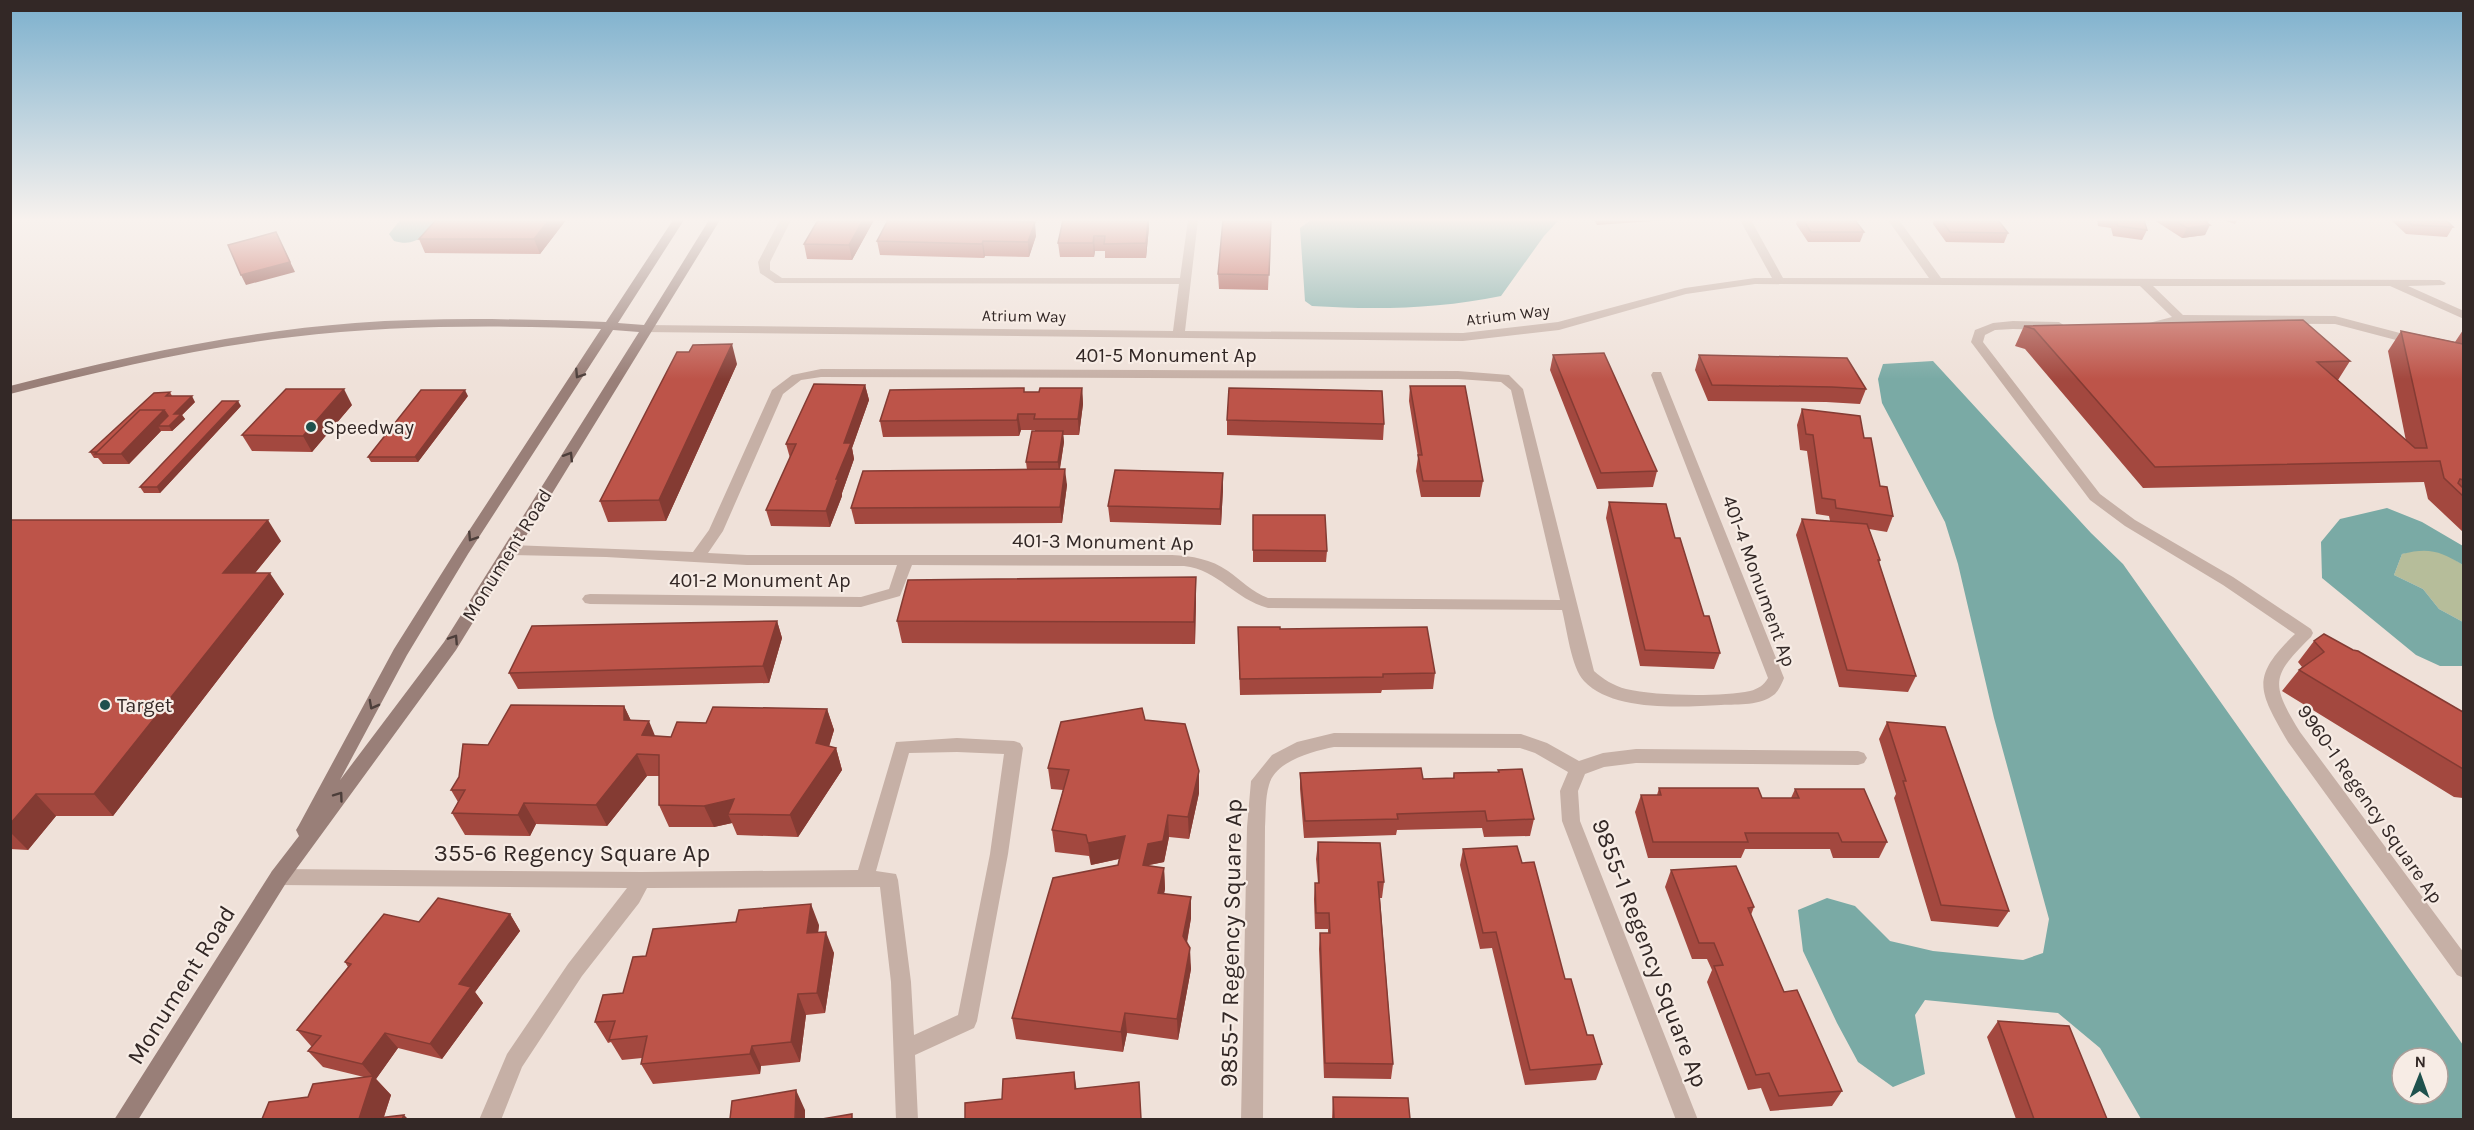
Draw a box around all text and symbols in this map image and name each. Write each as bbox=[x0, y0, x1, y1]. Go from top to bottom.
street label: Atrium Way bbox=[1465, 300, 1552, 330]
street label: Atrium Way bbox=[982, 306, 1067, 326]
street label: 401-5 Monument Ap bbox=[1075, 344, 1257, 367]
one-way arrow bbox=[576, 368, 587, 379]
place label: Speedway bbox=[323, 416, 414, 439]
marker: Speedway bbox=[304, 420, 318, 434]
one-way arrow bbox=[561, 452, 573, 462]
street label: Monument Road bbox=[457, 485, 557, 625]
street label: 401-4 Monument Ap bbox=[1717, 492, 1801, 670]
street label: 401-3 Monument Ap bbox=[1012, 529, 1194, 555]
one-way arrow bbox=[468, 530, 479, 541]
street label: 401-2 Monument Ap bbox=[669, 569, 851, 592]
one-way arrow bbox=[447, 635, 459, 645]
place label: Target bbox=[117, 694, 173, 717]
marker: Target bbox=[98, 698, 112, 712]
one-way arrow bbox=[369, 699, 380, 709]
street label: 9960-1 Regency Square Ap bbox=[2292, 700, 2448, 908]
one-way arrow bbox=[332, 792, 343, 803]
street label: 9855-7 Regency Square Ap bbox=[1214, 799, 1248, 1087]
street label: 9855-1 Regency Square Ap bbox=[1586, 815, 1714, 1091]
street label: 355-6 Regency Square Ap bbox=[434, 839, 710, 867]
street label: Monument Road bbox=[121, 901, 241, 1069]
north arrow bbox=[2390, 1046, 2450, 1106]
text: N bbox=[2414, 1052, 2426, 1071]

